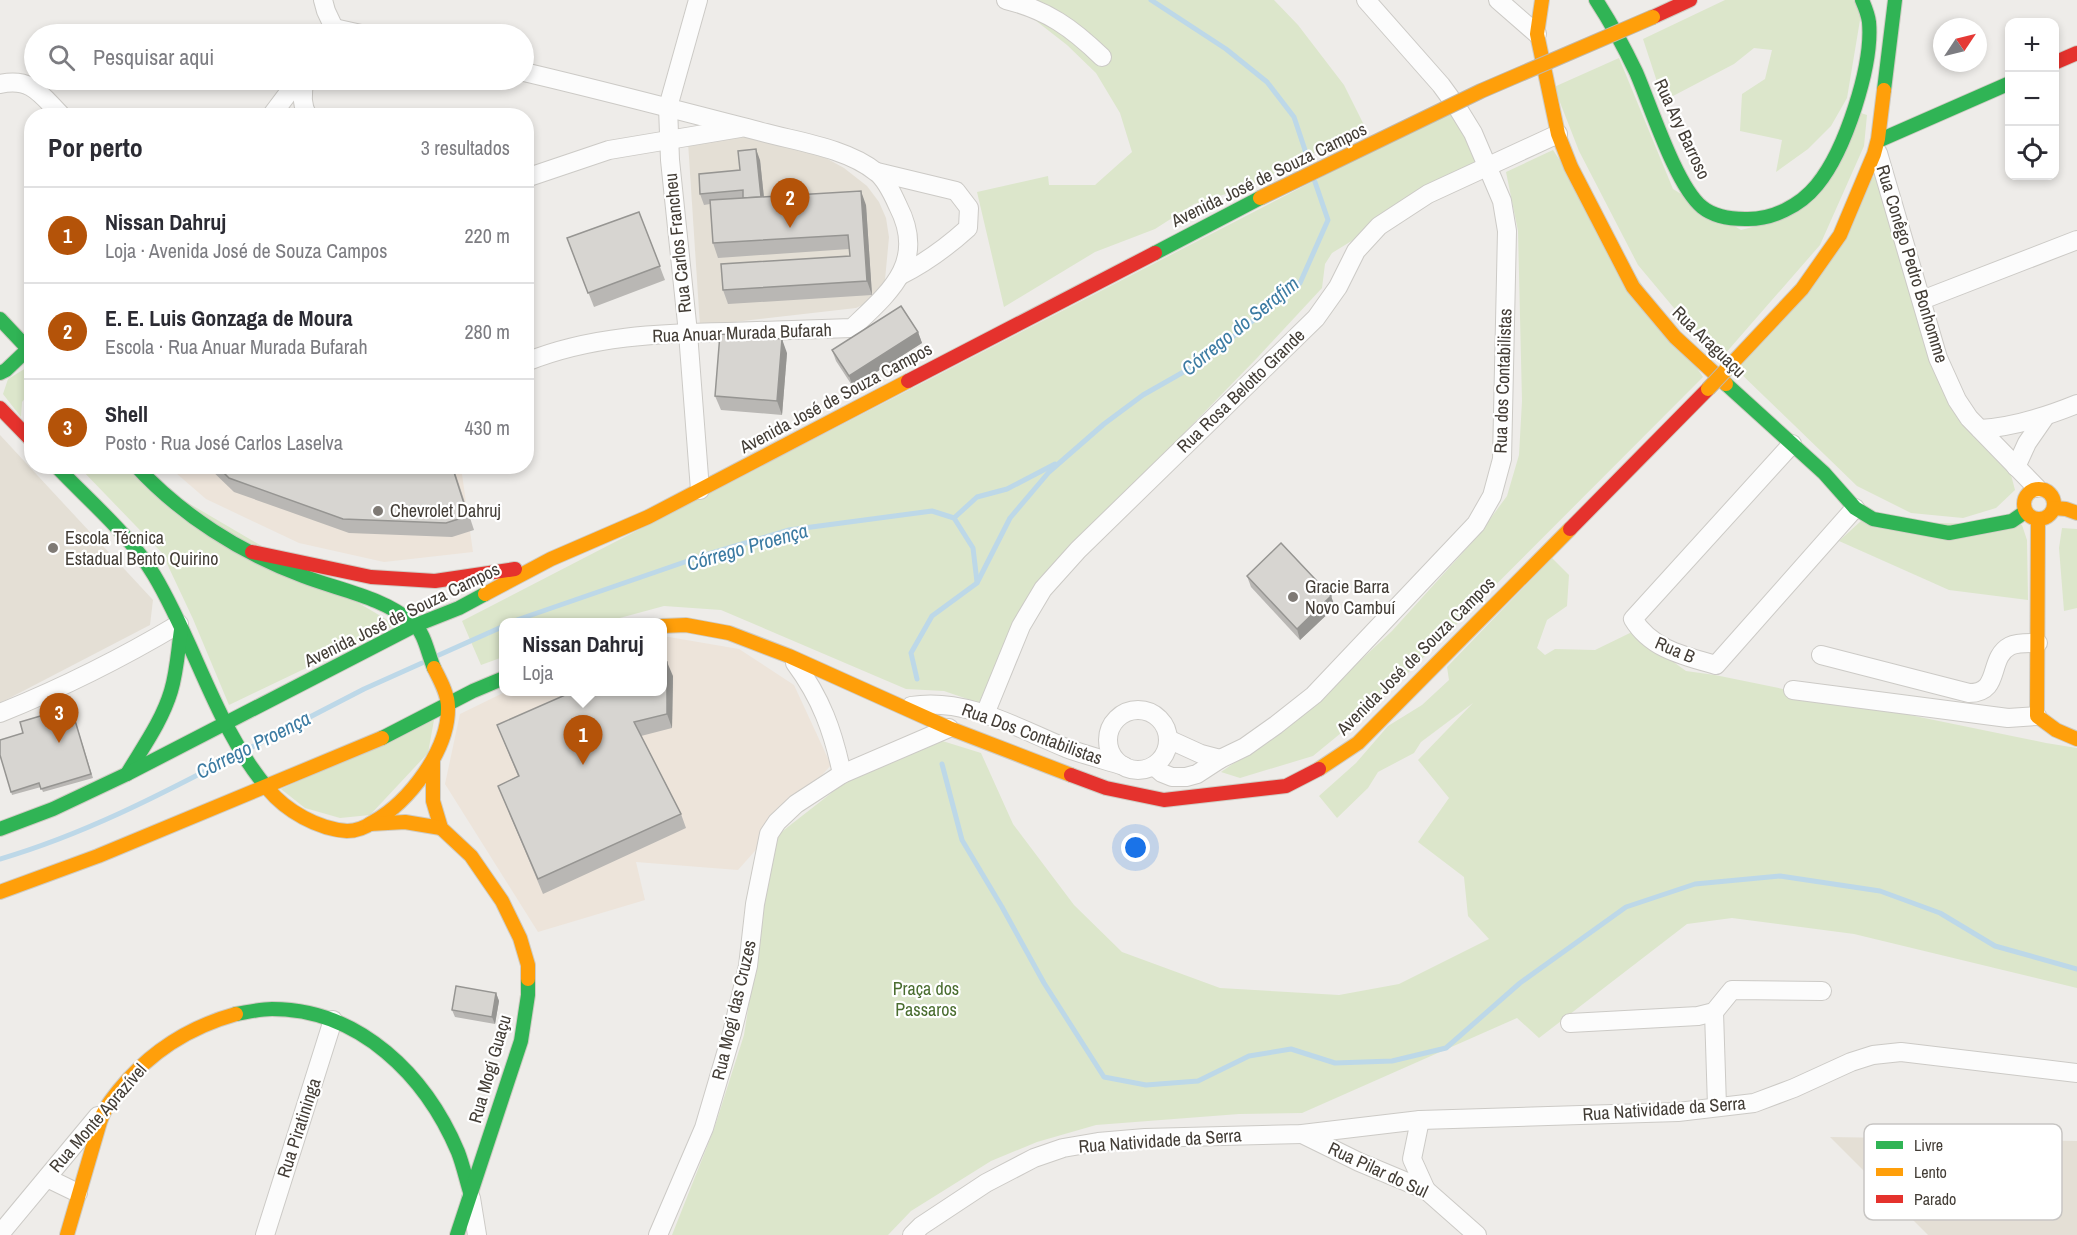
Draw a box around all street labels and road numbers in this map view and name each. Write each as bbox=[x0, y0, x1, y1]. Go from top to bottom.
street label: Rua Ary Barroso bbox=[1648, 74, 1717, 183]
street label: Avenida José de Souza Campos bbox=[1166, 116, 1371, 233]
street label: Rua Conêgo Pedro Bonhomme bbox=[1870, 162, 1955, 366]
street label: Rua Carlos Francheu bbox=[658, 172, 697, 314]
street label: Rua Araguaçu bbox=[1667, 300, 1752, 383]
street label: Rua dos Contabilistas bbox=[1487, 308, 1518, 454]
street label: Rua Anuar Murada Bufarah bbox=[652, 317, 832, 348]
street label: Rua Rosa Belotto Grande bbox=[1171, 323, 1310, 458]
street label: Avenida José de Souza Campos bbox=[734, 336, 936, 459]
street label: Avenida José de Souza Campos bbox=[299, 556, 504, 673]
street label: Avenida José de Souza Campos bbox=[1330, 571, 1500, 741]
street label: Rua B bbox=[1651, 630, 1699, 669]
street label: Rua Dos Contabilistas bbox=[959, 697, 1106, 771]
street label: Rua Mogi das Cruzes bbox=[705, 938, 762, 1082]
street label: Rua Mogi Guaçu bbox=[462, 1012, 517, 1126]
street label: Rua Monte Aprazível bbox=[43, 1058, 152, 1178]
street label: Rua Piratininga bbox=[271, 1075, 326, 1181]
street label: Rua Natividade da Serra bbox=[1582, 1090, 1746, 1127]
street label: Rua Natividade da Serra bbox=[1078, 1122, 1242, 1159]
street label: Rua Pilar do Sul bbox=[1324, 1136, 1432, 1204]

